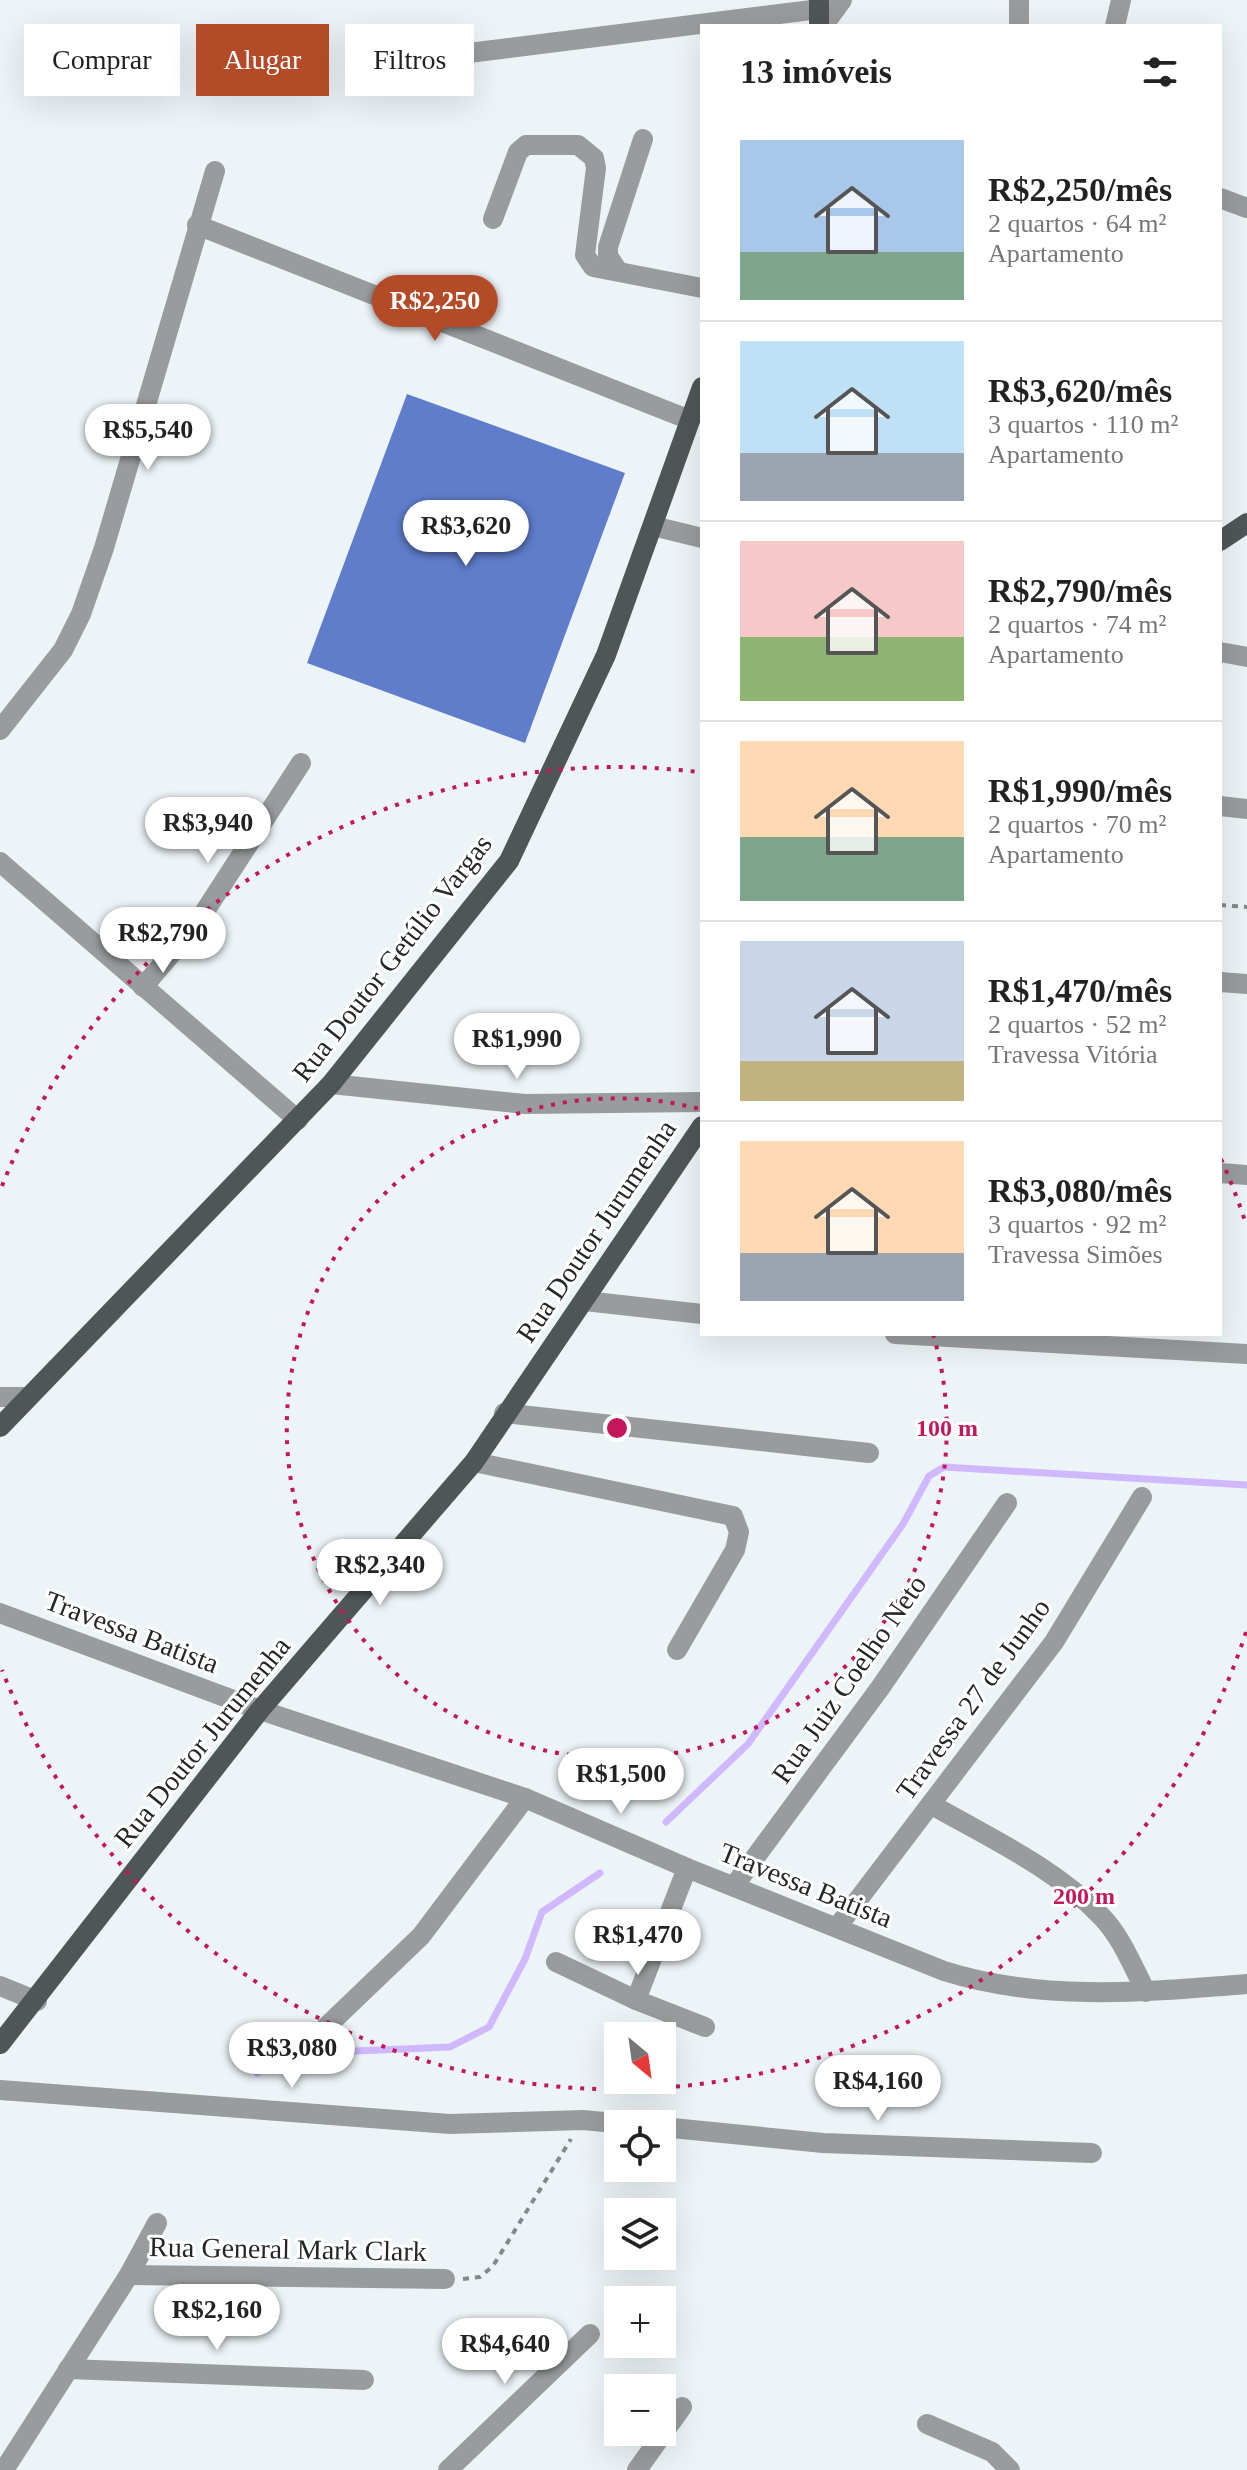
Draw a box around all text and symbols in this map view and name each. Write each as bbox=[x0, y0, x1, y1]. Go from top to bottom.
chip: Comprar bbox=[24, 24, 180, 96]
chip: Alugar bbox=[196, 24, 329, 96]
chip: Filtros bbox=[345, 24, 474, 96]
icon: filters bbox=[1138, 50, 1182, 94]
text: 13 imóveis bbox=[740, 53, 892, 90]
text: R$2,250/mês bbox=[988, 171, 1172, 208]
icon: home bbox=[804, 172, 900, 268]
text: 2 quartos · 64 m² bbox=[988, 209, 1166, 238]
text: Apartamento bbox=[988, 239, 1124, 268]
pin: R$2,250 bbox=[361, 275, 509, 343]
text: R$2,250 bbox=[390, 286, 480, 315]
text: R$3,620/mês bbox=[988, 372, 1172, 409]
icon: home bbox=[804, 373, 900, 469]
pin: R$5,540 bbox=[74, 404, 222, 472]
text: 3 quartos · 110 m² bbox=[988, 410, 1178, 439]
text: R$5,540 bbox=[103, 415, 193, 444]
text: Apartamento bbox=[988, 440, 1124, 469]
pin: R$3,620 bbox=[392, 500, 540, 568]
text: R$3,620 bbox=[421, 511, 511, 540]
text: R$2,790/mês bbox=[988, 572, 1172, 609]
icon: home bbox=[804, 573, 900, 669]
text: 2 quartos · 74 m² bbox=[988, 610, 1166, 639]
text: Apartamento bbox=[988, 640, 1124, 669]
text: R$1,990/mês bbox=[988, 772, 1172, 809]
icon: home bbox=[804, 773, 900, 869]
pin: R$3,940 bbox=[134, 797, 282, 865]
text: R$3,940 bbox=[163, 808, 253, 837]
text: 2 quartos · 70 m² bbox=[988, 810, 1166, 839]
street label: Rua Doutor Getúlio Vargas bbox=[286, 828, 498, 1088]
text: Apartamento bbox=[988, 840, 1124, 869]
pin: R$2,790 bbox=[89, 907, 237, 975]
text: R$2,790 bbox=[118, 918, 208, 947]
text: R$1,470/mês bbox=[988, 972, 1172, 1009]
icon: home bbox=[804, 973, 900, 1069]
text: 2 quartos · 52 m² bbox=[988, 1010, 1166, 1039]
pin: R$1,990 bbox=[443, 1013, 591, 1081]
text: R$1,990 bbox=[472, 1024, 562, 1053]
text: Travessa Vitória bbox=[988, 1040, 1158, 1069]
street label: Rua Doutor Jurumenha bbox=[510, 1114, 682, 1348]
text: R$3,080/mês bbox=[988, 1172, 1172, 1209]
icon: home bbox=[804, 1173, 900, 1269]
text: 3 quartos · 92 m² bbox=[988, 1210, 1166, 1239]
text: Travessa Simões bbox=[988, 1240, 1163, 1269]
centre of rings bbox=[603, 1414, 631, 1442]
text: 100 m bbox=[916, 1415, 978, 1441]
pin: R$2,340 bbox=[306, 1539, 454, 1607]
text: R$2,340 bbox=[335, 1550, 425, 1579]
street label: Rua Juiz Coelho Neto bbox=[766, 1569, 932, 1789]
street label: Travessa Batista bbox=[41, 1585, 224, 1680]
street label: Travessa 27 de Junho bbox=[890, 1592, 1056, 1806]
street label: Rua Doutor Jurumenha bbox=[108, 1630, 297, 1853]
pin: R$1,500 bbox=[547, 1748, 695, 1816]
text: R$1,500 bbox=[576, 1759, 666, 1788]
street label: Travessa Batista bbox=[715, 1836, 897, 1934]
text: 200 m bbox=[1053, 1883, 1115, 1909]
pin: R$1,470 bbox=[564, 1909, 712, 1977]
text: R$1,470 bbox=[593, 1920, 683, 1949]
pin: R$3,080 bbox=[218, 2022, 366, 2090]
north arrow bbox=[604, 2022, 676, 2094]
map controls bbox=[604, 2022, 676, 2446]
text: R$3,080 bbox=[247, 2033, 337, 2062]
pin: R$4,160 bbox=[804, 2055, 952, 2123]
text: R$4,160 bbox=[833, 2066, 923, 2095]
button: locate bbox=[604, 2110, 676, 2182]
button: layers bbox=[604, 2198, 676, 2270]
street label: Rua General Mark Clark bbox=[149, 2231, 427, 2267]
pin: R$2,160 bbox=[143, 2284, 291, 2352]
button: + bbox=[604, 2286, 676, 2358]
text: R$2,160 bbox=[172, 2295, 262, 2324]
pin: R$4,640 bbox=[431, 2318, 579, 2386]
text: R$4,640 bbox=[460, 2329, 550, 2358]
button: − bbox=[604, 2374, 676, 2446]

